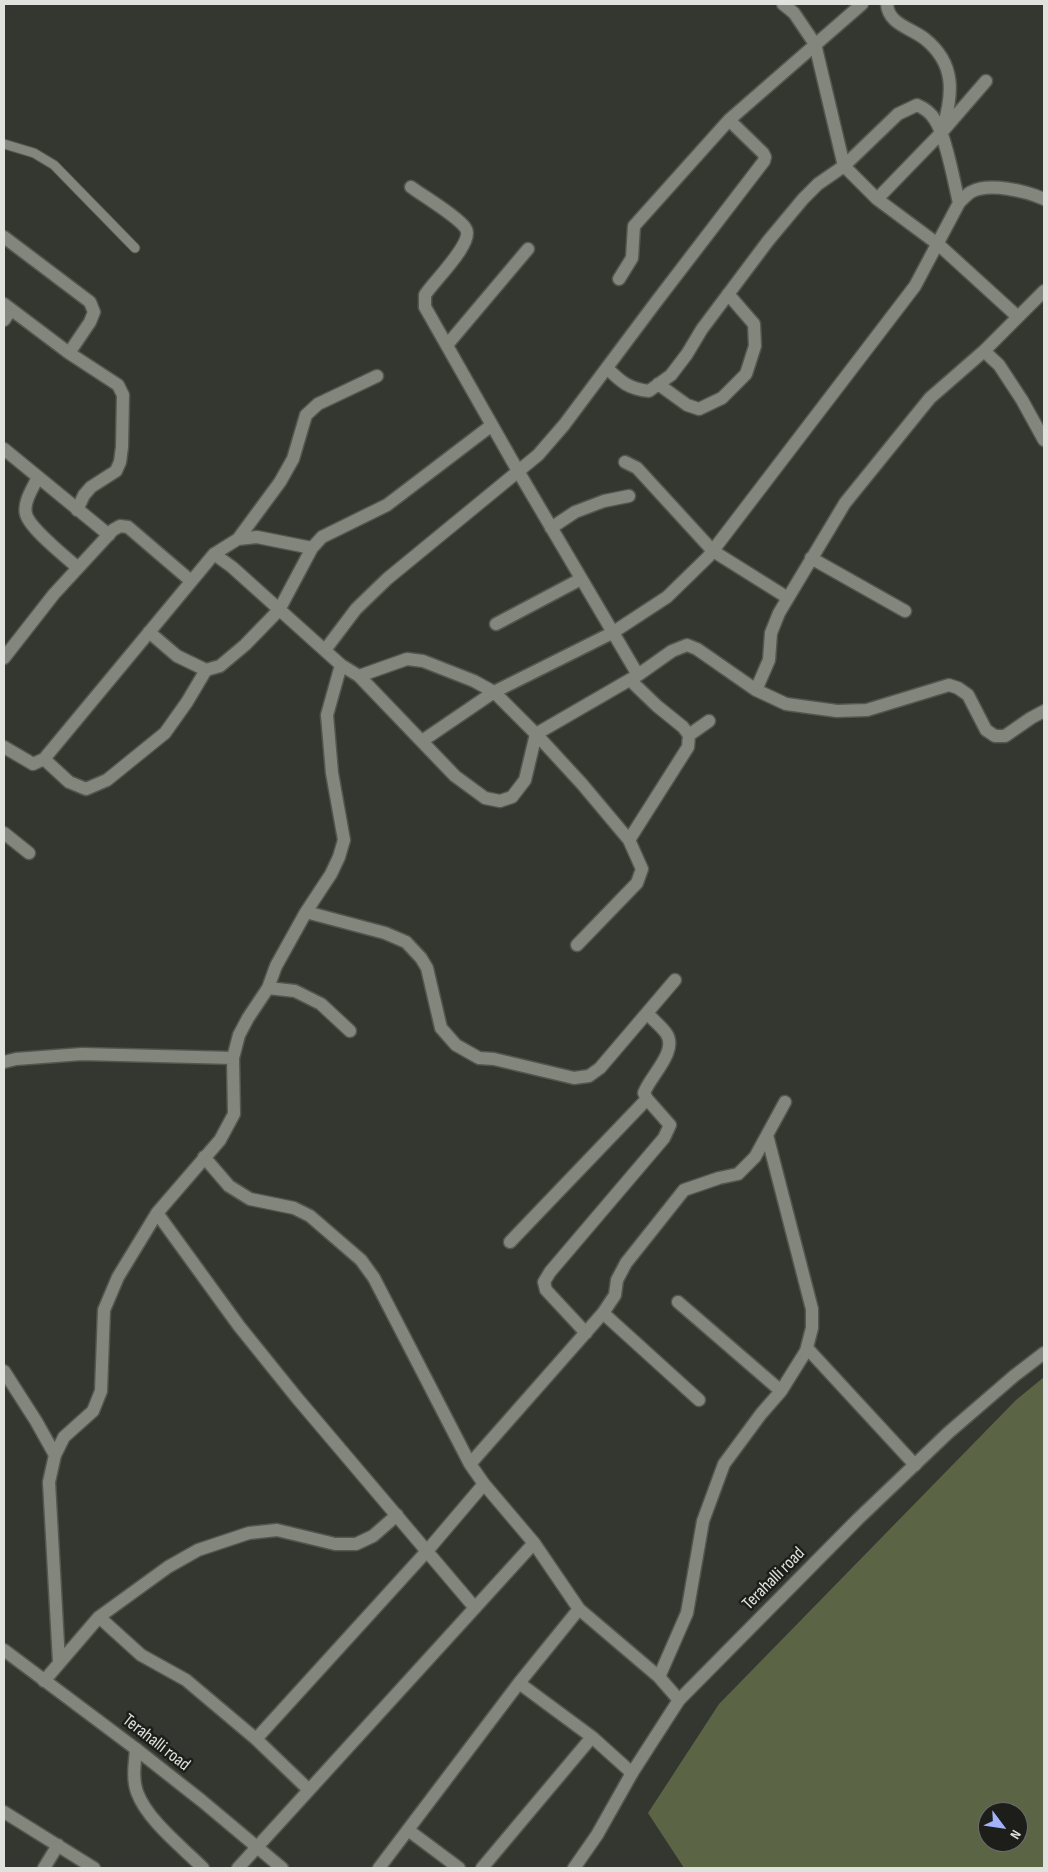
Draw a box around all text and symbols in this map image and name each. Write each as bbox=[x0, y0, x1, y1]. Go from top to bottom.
street label: Terahalli road bbox=[738, 1543, 810, 1615]
street label: Terahalli road bbox=[118, 1710, 194, 1776]
north arrow bbox=[978, 1802, 1028, 1852]
text: N bbox=[1006, 1827, 1025, 1842]

